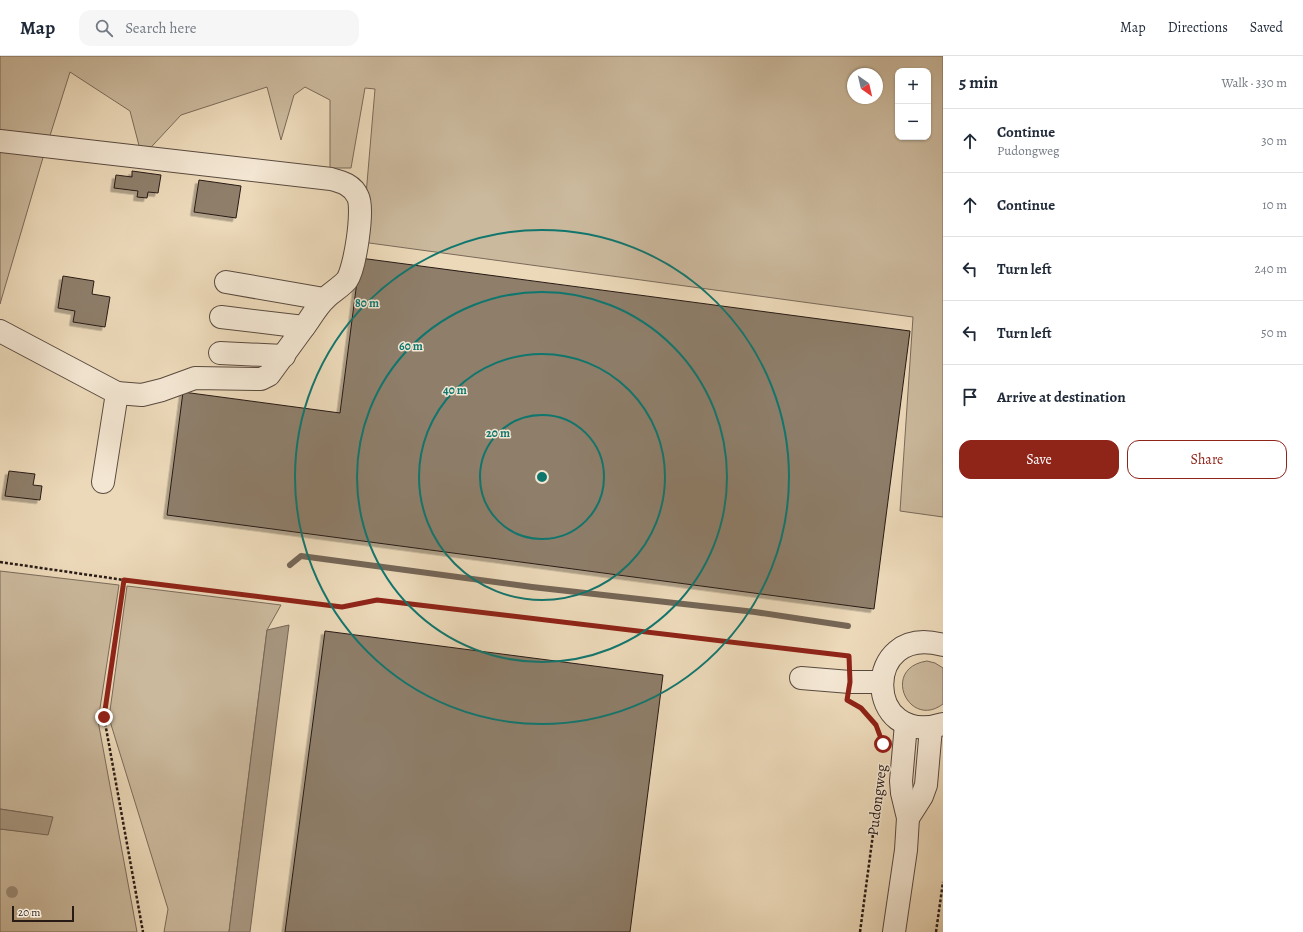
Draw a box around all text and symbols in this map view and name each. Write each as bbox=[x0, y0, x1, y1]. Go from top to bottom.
search box bbox=[79, 10, 359, 46]
text: Map bbox=[20, 15, 55, 41]
icon: search bbox=[93, 17, 115, 39]
text: Search here bbox=[125, 18, 197, 38]
text: Map bbox=[1120, 18, 1146, 37]
text: Directions bbox=[1168, 18, 1228, 37]
text: Saved bbox=[1250, 18, 1283, 37]
north arrow bbox=[847, 68, 883, 104]
map controls bbox=[895, 68, 931, 140]
button: + bbox=[895, 68, 931, 104]
text: 5 min bbox=[959, 71, 998, 94]
text: Walk · 330 m bbox=[1221, 74, 1287, 91]
button: − bbox=[895, 104, 931, 140]
text: Continue bbox=[997, 122, 1055, 142]
icon: ahead bbox=[959, 130, 981, 152]
text: 30 m bbox=[1261, 132, 1287, 149]
text: Pudongweg bbox=[997, 142, 1059, 159]
icon: ahead bbox=[959, 194, 981, 216]
text: Continue bbox=[997, 195, 1055, 215]
text: 10 m bbox=[1262, 196, 1287, 213]
icon: left bbox=[959, 258, 981, 280]
text: Turn left bbox=[997, 259, 1052, 279]
text: 240 m bbox=[1255, 260, 1287, 277]
text: 80 m bbox=[355, 295, 379, 311]
icon: left bbox=[959, 322, 981, 344]
text: Turn left bbox=[997, 323, 1052, 343]
text: 50 m bbox=[1261, 324, 1287, 341]
text: 60 m bbox=[399, 338, 423, 354]
text: 40 m bbox=[443, 382, 467, 398]
icon: arrive bbox=[959, 386, 981, 408]
text: Arrive at destination bbox=[997, 387, 1126, 407]
text: 20 m bbox=[486, 425, 510, 441]
button: Save bbox=[959, 440, 1119, 479]
button: Share bbox=[1127, 440, 1287, 479]
centre of rings bbox=[535, 470, 549, 484]
route end bbox=[95, 708, 113, 726]
route start bbox=[874, 735, 892, 753]
street label: Pudongweg bbox=[863, 763, 891, 837]
scale bar bbox=[12, 904, 74, 923]
text: 20 m bbox=[18, 905, 40, 920]

